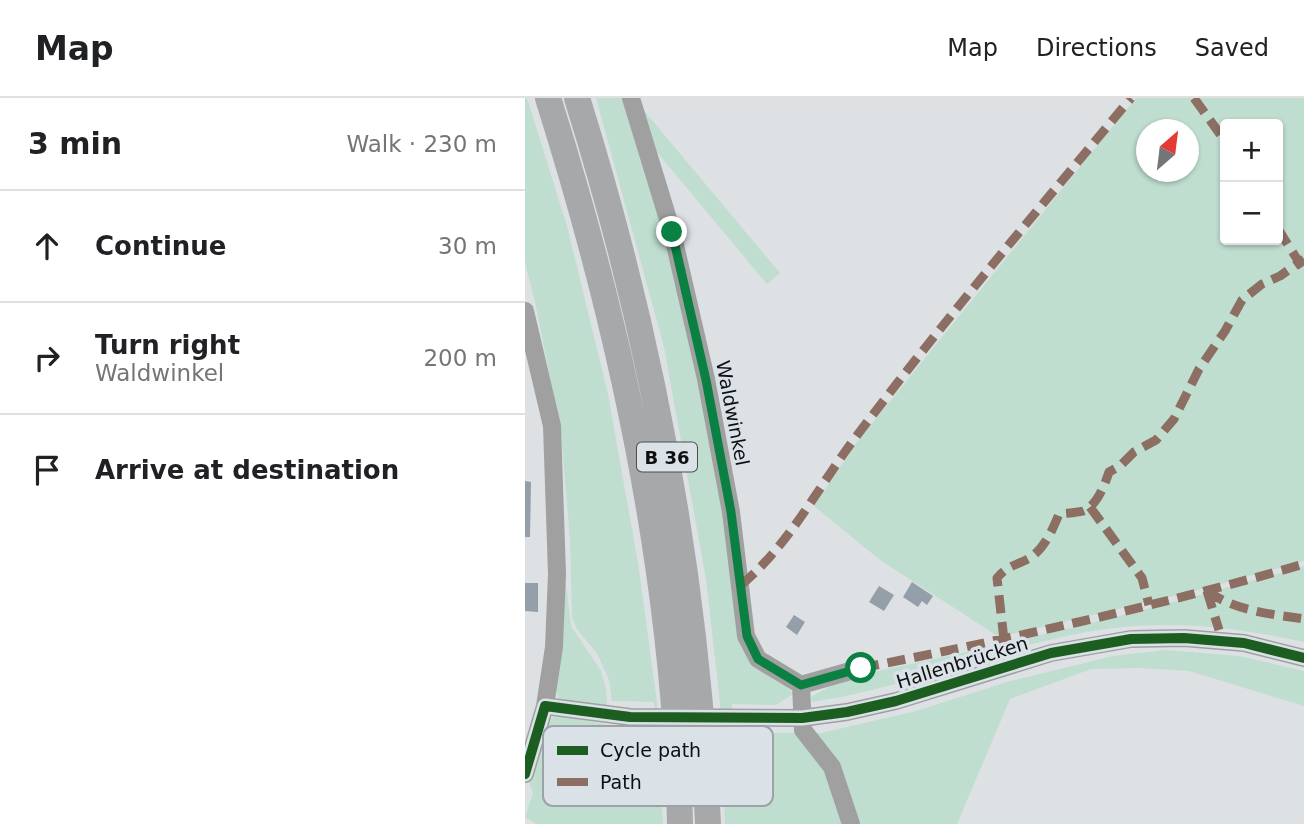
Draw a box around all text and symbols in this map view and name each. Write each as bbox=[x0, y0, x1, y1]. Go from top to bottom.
text: Map bbox=[35, 29, 114, 68]
text: Map bbox=[947, 34, 998, 62]
text: Directions bbox=[1036, 34, 1157, 62]
text: Saved bbox=[1195, 34, 1269, 62]
north arrow bbox=[1136, 119, 1199, 182]
map controls bbox=[1220, 119, 1283, 245]
button: + bbox=[1220, 119, 1283, 182]
text: 3 min bbox=[28, 126, 122, 161]
text: Walk · 230 m bbox=[346, 131, 497, 157]
button: − bbox=[1220, 182, 1283, 245]
route end bbox=[656, 216, 687, 247]
icon: ahead bbox=[28, 227, 66, 265]
text: Continue bbox=[95, 231, 226, 261]
text: 30 m bbox=[438, 233, 497, 259]
text: Turn right bbox=[95, 330, 240, 360]
icon: right bbox=[28, 339, 66, 377]
text: 200 m bbox=[423, 345, 497, 371]
street label: Waldwinkel bbox=[712, 359, 754, 467]
text: Waldwinkel bbox=[95, 360, 224, 386]
road number: B 36 bbox=[637, 442, 697, 472]
icon: arrive bbox=[28, 451, 66, 489]
text: Arrive at destination bbox=[95, 455, 399, 485]
street label: Hallenbrücken bbox=[893, 632, 1031, 692]
route start bbox=[845, 652, 876, 683]
legend bbox=[543, 726, 773, 806]
text: Cycle path bbox=[600, 739, 701, 761]
text: Path bbox=[600, 771, 642, 793]

